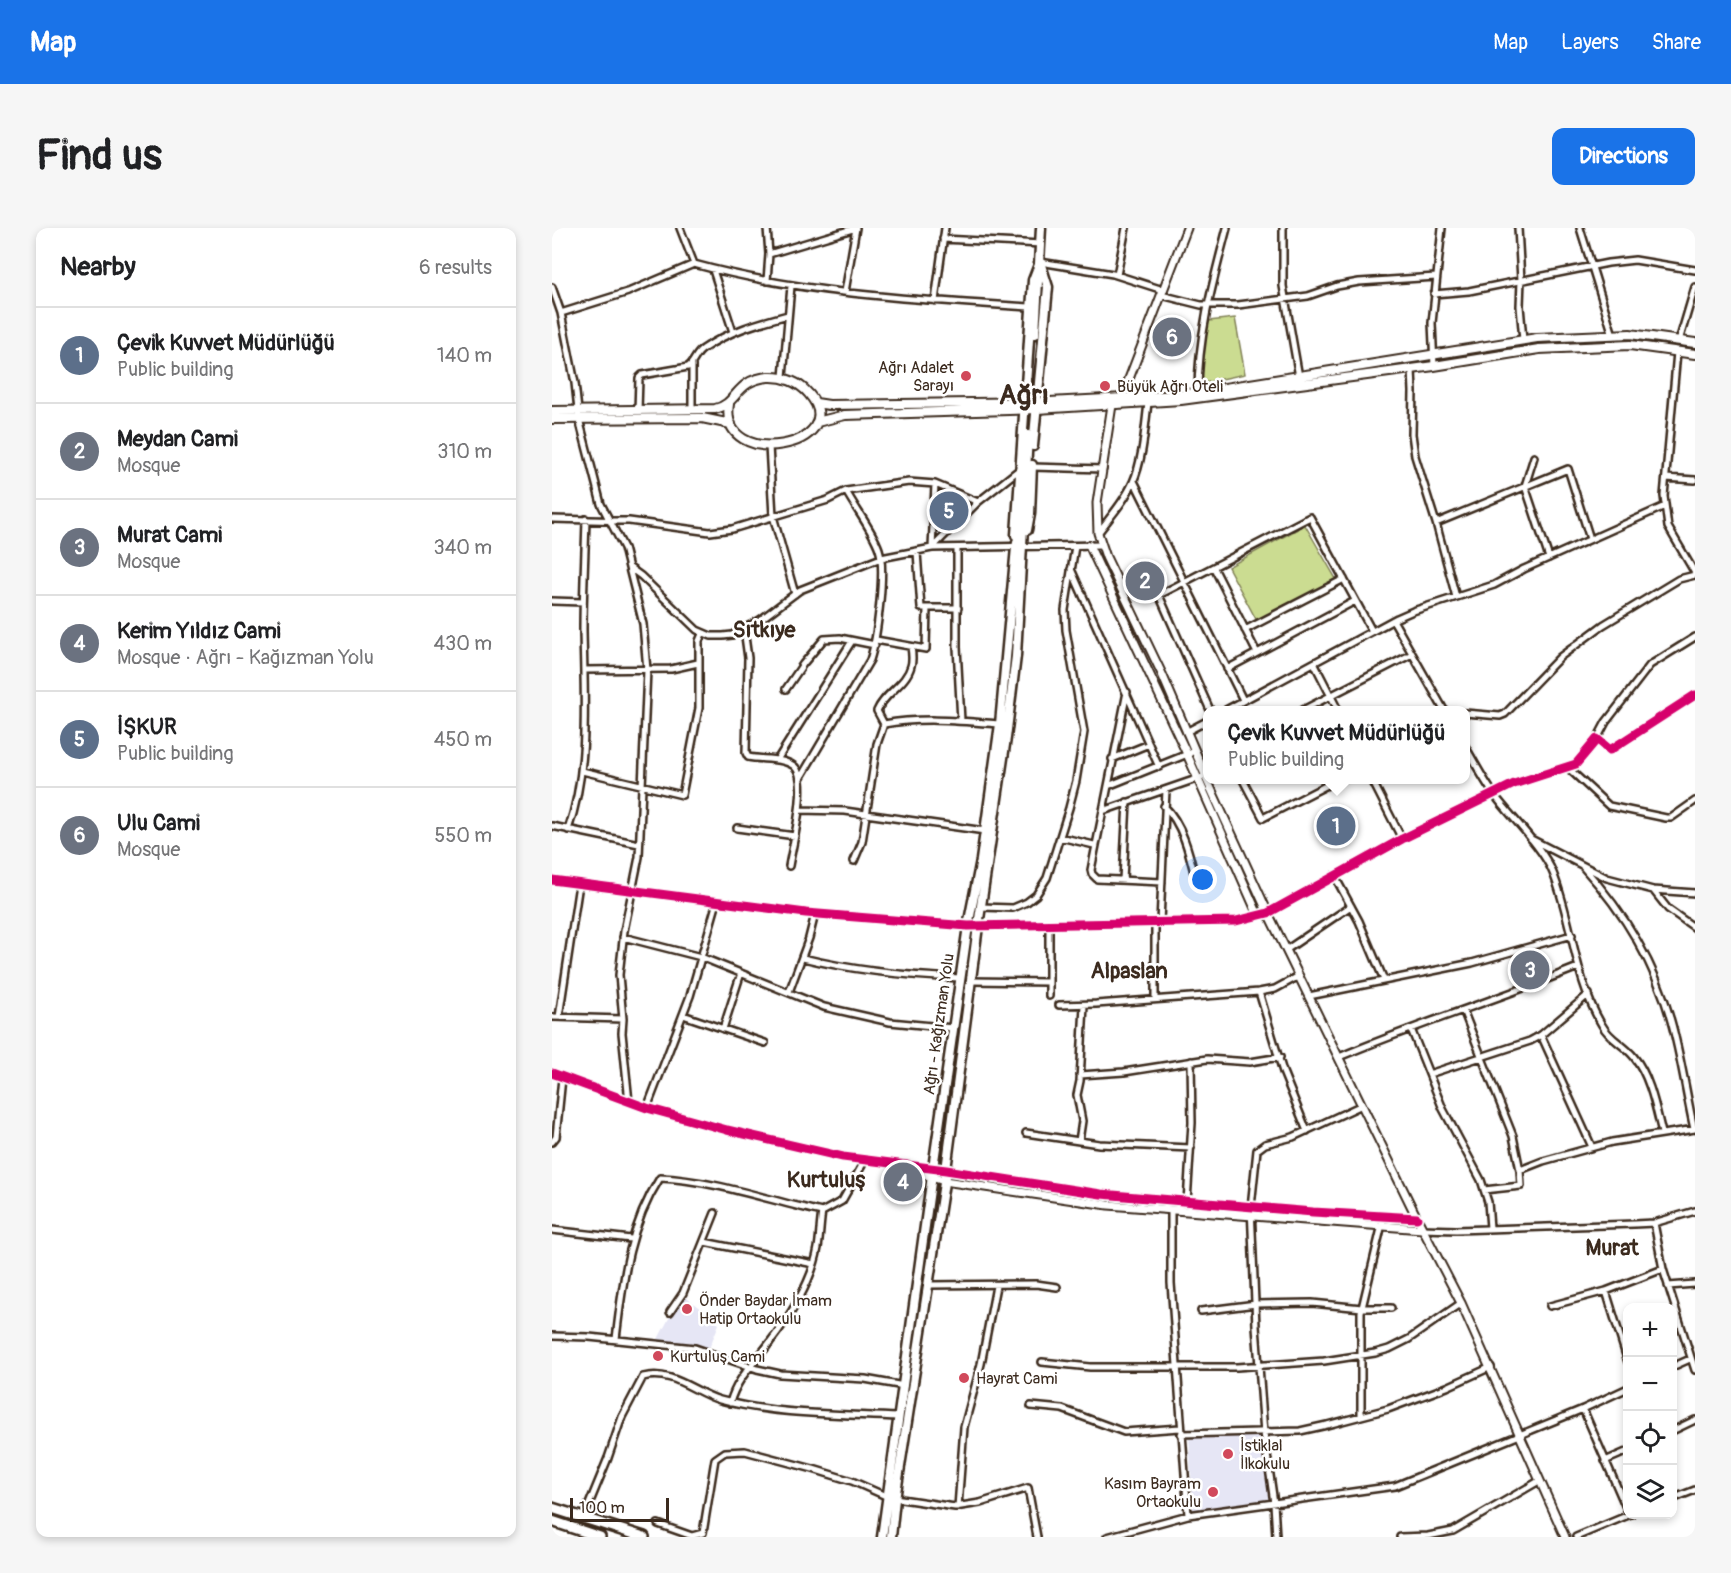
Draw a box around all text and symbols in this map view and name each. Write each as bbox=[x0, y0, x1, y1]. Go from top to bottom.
text: Map bbox=[30, 25, 76, 60]
text: Map bbox=[1493, 29, 1528, 56]
text: Layers bbox=[1561, 29, 1619, 56]
text: Share bbox=[1652, 29, 1701, 56]
button: Directions bbox=[1552, 128, 1695, 185]
text: Find us bbox=[36, 130, 162, 182]
text: Nearby bbox=[60, 251, 136, 283]
text: 6 results bbox=[419, 255, 492, 280]
pin: 6 bbox=[1152, 314, 1192, 360]
text: Çevik Kuvvet Müdürlüğü bbox=[117, 329, 335, 357]
text: 1 bbox=[76, 343, 83, 368]
text: 140 m bbox=[437, 343, 492, 368]
text: Public building bbox=[117, 357, 233, 382]
place label: Ağrı Adalet Sarayı bbox=[878, 358, 955, 396]
marker: Ağrı Adalet Sarayı bbox=[959, 369, 973, 383]
place label: Büyük Ağrı Oteli bbox=[1117, 377, 1223, 397]
district label: Ağrı bbox=[999, 378, 1049, 413]
marker: Büyük Ağrı Oteli bbox=[1098, 379, 1112, 393]
text: Meydan Cami bbox=[117, 425, 238, 453]
text: 2 bbox=[74, 439, 85, 464]
text: 310 m bbox=[437, 439, 492, 464]
text: Mosque bbox=[117, 453, 180, 478]
pin: 5 bbox=[930, 488, 968, 534]
text: Murat Cami bbox=[117, 521, 222, 549]
text: 3 bbox=[74, 535, 85, 560]
text: 340 m bbox=[433, 535, 492, 560]
text: Mosque bbox=[117, 549, 180, 574]
pin: 2 bbox=[1126, 558, 1164, 604]
district label: Sıtkıye bbox=[733, 616, 797, 644]
text: Kerim Yıldız Cami bbox=[117, 617, 281, 645]
text: 4 bbox=[74, 631, 85, 656]
text: 430 m bbox=[433, 631, 492, 656]
text: Mosque · Ağrı - Kağızman Yolu bbox=[117, 645, 374, 670]
popup bbox=[1203, 706, 1470, 784]
text: İŞKUR bbox=[117, 713, 177, 741]
text: Çevik Kuvvet Müdürlüğü bbox=[1228, 719, 1445, 747]
text: 5 bbox=[74, 727, 85, 752]
text: 450 m bbox=[434, 727, 492, 752]
text: Public building bbox=[117, 741, 233, 766]
text: Public building bbox=[1228, 747, 1344, 772]
pin: 1 bbox=[1316, 804, 1356, 848]
text: Ulu Cami bbox=[117, 809, 200, 837]
text: 6 bbox=[74, 823, 85, 848]
text: 550 m bbox=[435, 823, 492, 848]
text: Mosque bbox=[117, 837, 180, 862]
your location bbox=[1188, 865, 1217, 894]
pin: 3 bbox=[1510, 948, 1550, 992]
street label: Ağrı - Kağızman Yolu bbox=[919, 952, 959, 1096]
district label: Alpaslan bbox=[1090, 957, 1168, 985]
pin: 4 bbox=[884, 1160, 922, 1204]
district label: Kurtuluş bbox=[787, 1166, 865, 1194]
district label: Murat bbox=[1585, 1234, 1640, 1262]
place label: Önder Baydar İmam Hatip Ortaokulu bbox=[699, 1291, 832, 1329]
marker: Önder Baydar İmam Hatip Ortaokulu bbox=[680, 1302, 694, 1316]
map controls bbox=[1623, 1303, 1677, 1519]
button: + bbox=[1623, 1303, 1677, 1357]
place label: Kurtuluş Cami bbox=[670, 1347, 765, 1367]
marker: Kurtuluş Cami bbox=[651, 1349, 665, 1363]
button: − bbox=[1623, 1357, 1677, 1411]
place label: Hayrat Cami bbox=[976, 1369, 1058, 1389]
marker: Hayrat Cami bbox=[957, 1371, 971, 1385]
button: locate bbox=[1623, 1411, 1677, 1465]
place label: İstiklal İlkokulu bbox=[1240, 1436, 1290, 1474]
marker: İstiklal İlkokulu bbox=[1221, 1447, 1235, 1461]
button: layers bbox=[1623, 1465, 1677, 1519]
place label: Kasım Bayram Ortaokulu bbox=[1104, 1474, 1201, 1512]
marker: Kasım Bayram Ortaokulu bbox=[1206, 1485, 1220, 1499]
scale bar bbox=[570, 1495, 669, 1522]
text: 100 m bbox=[579, 1498, 625, 1518]

